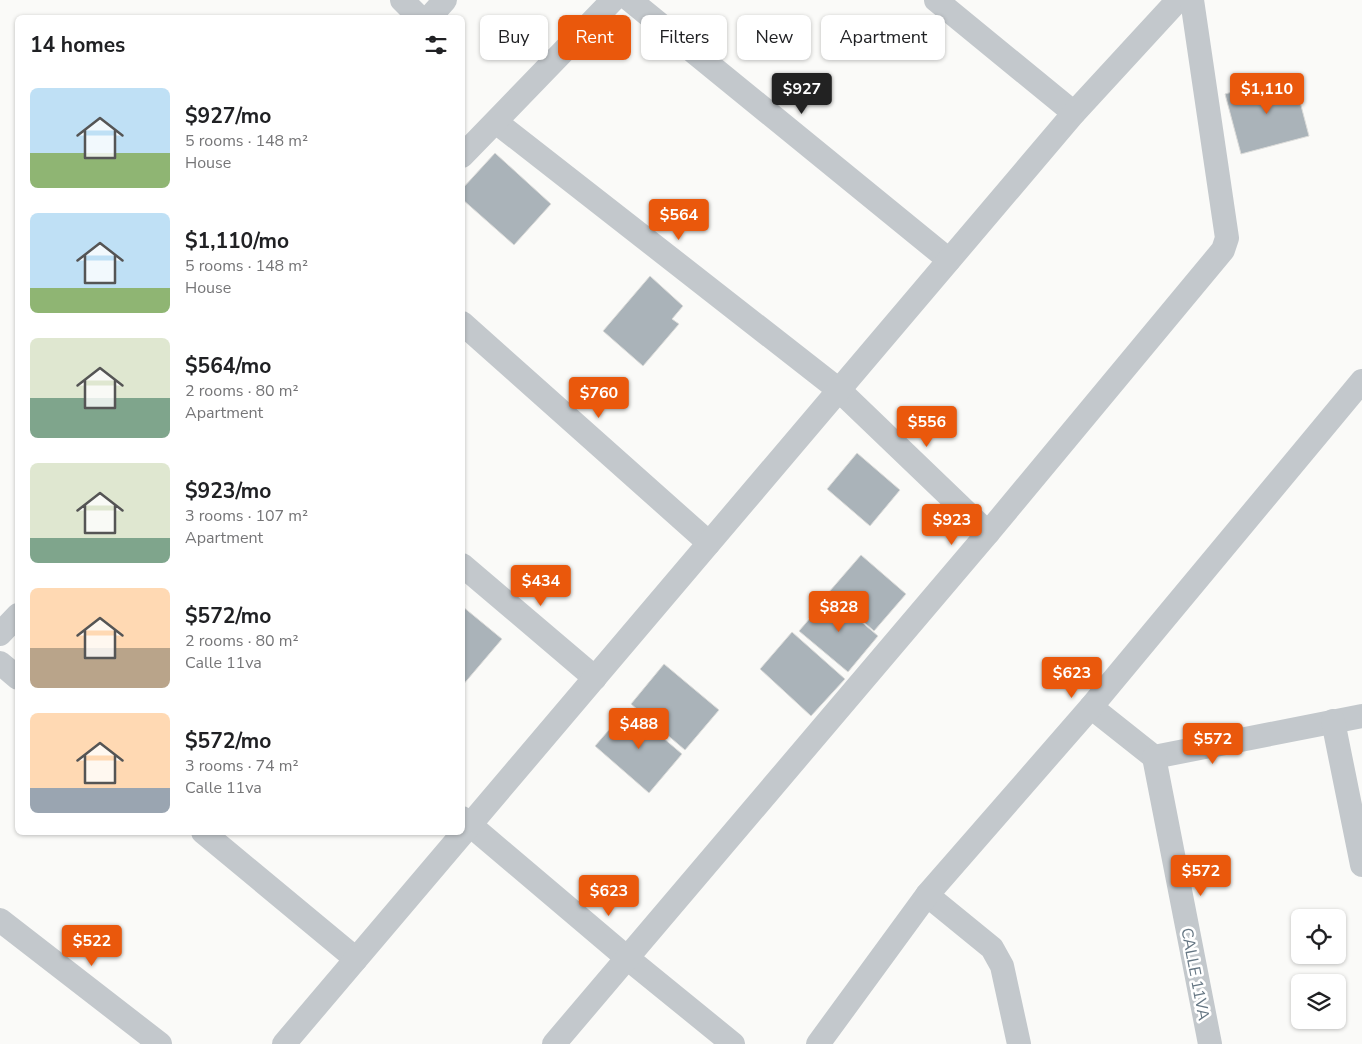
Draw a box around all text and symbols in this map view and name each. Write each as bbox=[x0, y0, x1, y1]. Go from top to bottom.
chip: Buy bbox=[480, 15, 548, 60]
chip: Rent bbox=[558, 15, 631, 60]
chip: Filters bbox=[641, 15, 727, 60]
chip: New bbox=[737, 15, 811, 60]
chip: Apartment bbox=[821, 15, 945, 60]
text: 14 homes bbox=[30, 31, 125, 59]
icon: filters bbox=[422, 31, 450, 59]
pin: $927 bbox=[772, 72, 832, 115]
pin: $1,110 bbox=[1226, 72, 1308, 115]
text: $927 bbox=[783, 78, 821, 100]
text: $1,110 bbox=[1241, 78, 1293, 100]
text: $927/mo bbox=[185, 102, 271, 130]
icon: home bbox=[70, 108, 130, 168]
text: 5 rooms · 148 m² bbox=[185, 130, 308, 152]
text: House bbox=[185, 152, 231, 174]
pin: $564 bbox=[649, 198, 709, 241]
text: $564 bbox=[660, 204, 698, 226]
text: $1,110/mo bbox=[185, 227, 289, 255]
icon: home bbox=[70, 233, 130, 293]
text: 5 rooms · 148 m² bbox=[185, 255, 308, 277]
text: House bbox=[185, 277, 231, 299]
text: $564/mo bbox=[185, 352, 271, 380]
icon: home bbox=[70, 358, 130, 418]
pin: $760 bbox=[569, 376, 629, 419]
text: 2 rooms · 80 m² bbox=[185, 380, 298, 402]
text: $760 bbox=[580, 382, 618, 404]
text: Apartment bbox=[185, 402, 263, 424]
pin: $556 bbox=[897, 406, 957, 448]
text: $556 bbox=[908, 411, 946, 433]
text: $923/mo bbox=[185, 477, 271, 505]
icon: home bbox=[70, 483, 130, 543]
pin: $923 bbox=[922, 504, 982, 546]
text: 3 rooms · 107 m² bbox=[185, 505, 308, 527]
text: $923 bbox=[933, 509, 971, 531]
text: Apartment bbox=[185, 527, 263, 549]
pin: $434 bbox=[511, 564, 571, 607]
text: $434 bbox=[522, 570, 560, 592]
pin: $828 bbox=[809, 590, 869, 633]
text: $828 bbox=[820, 596, 858, 618]
text: $572/mo bbox=[185, 602, 271, 630]
icon: home bbox=[70, 608, 130, 668]
text: 2 rooms · 80 m² bbox=[185, 630, 298, 652]
text: Calle 11va bbox=[185, 652, 262, 674]
pin: $623 bbox=[1042, 656, 1102, 699]
text: $623 bbox=[1053, 662, 1091, 684]
pin: $488 bbox=[609, 708, 669, 750]
text: $488 bbox=[620, 713, 658, 735]
pin: $572 bbox=[1183, 722, 1243, 765]
text: $572/mo bbox=[185, 727, 271, 755]
text: $572 bbox=[1194, 728, 1232, 750]
icon: home bbox=[70, 733, 130, 793]
text: 3 rooms · 74 m² bbox=[185, 755, 298, 777]
text: Calle 11va bbox=[185, 777, 262, 799]
pin: $572 bbox=[1171, 854, 1231, 897]
text: $572 bbox=[1182, 860, 1220, 882]
pin: $623 bbox=[579, 874, 639, 917]
text: $623 bbox=[590, 880, 628, 902]
map controls bbox=[1291, 909, 1346, 1029]
button: locate bbox=[1291, 909, 1346, 964]
pin: $522 bbox=[62, 924, 122, 967]
street label: CALLE 11VA bbox=[1175, 926, 1215, 1023]
text: $522 bbox=[73, 930, 111, 952]
button: layers bbox=[1291, 974, 1346, 1029]

